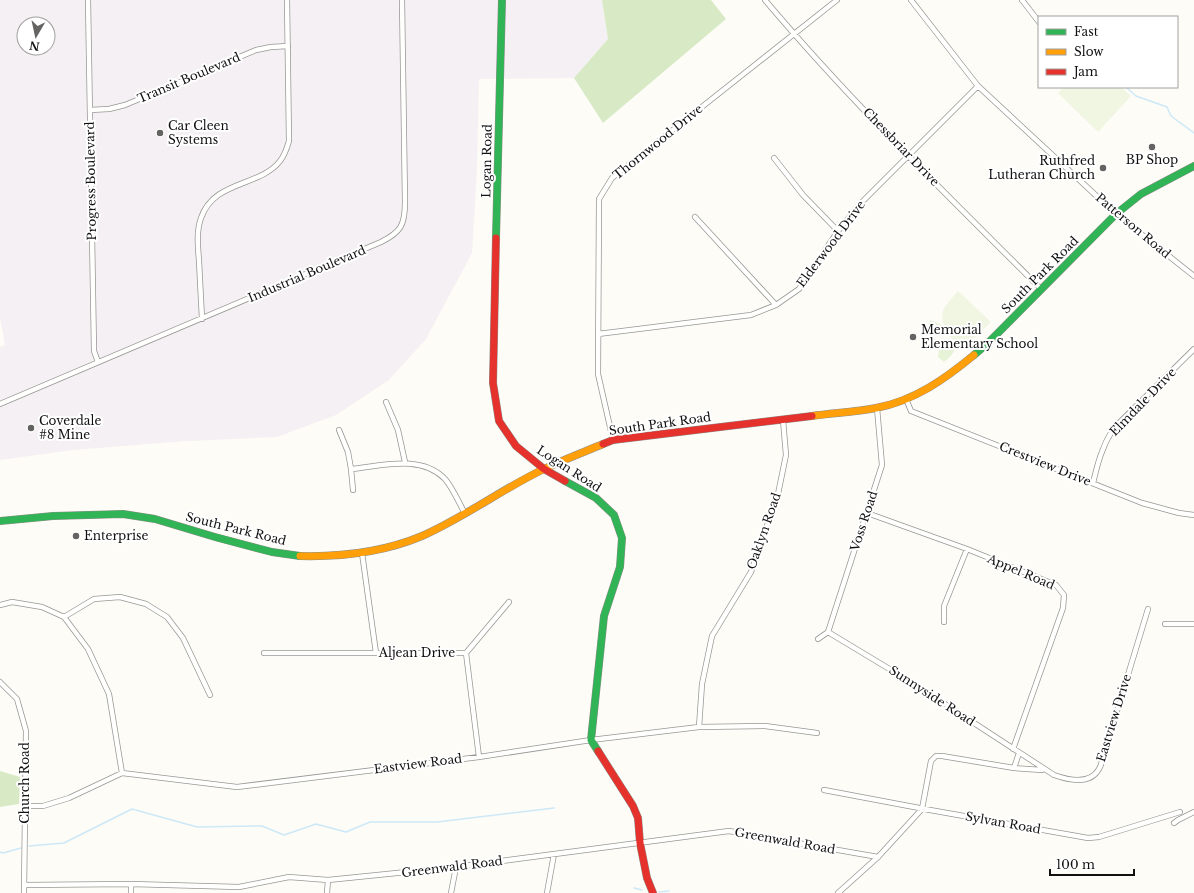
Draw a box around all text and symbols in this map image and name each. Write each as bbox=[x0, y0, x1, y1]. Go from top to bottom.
north arrow bbox=[16, 16, 56, 56]
legend bbox=[1038, 16, 1178, 88]
text: Fast bbox=[1074, 24, 1099, 39]
text: N bbox=[28, 38, 41, 54]
text: Slow bbox=[1074, 44, 1104, 59]
street label: Transit Boulevard bbox=[135, 49, 242, 106]
text: Jam bbox=[1072, 64, 1098, 79]
street label: Thornwood Drive bbox=[610, 101, 706, 182]
street label: Chessbriar Drive bbox=[860, 104, 943, 189]
place label: Car Cleen Systems bbox=[168, 118, 229, 147]
street label: Progress Boulevard bbox=[82, 121, 99, 241]
street label: Logan Road bbox=[478, 124, 495, 198]
marker: Car Cleen Systems bbox=[155, 128, 165, 138]
marker: BP Shop bbox=[1147, 142, 1157, 152]
place label: BP Shop bbox=[1126, 152, 1178, 167]
place label: Ruthfred Lutheran Church bbox=[988, 153, 1095, 182]
marker: Ruthfred Lutheran Church bbox=[1098, 163, 1108, 173]
street label: Patterson Road bbox=[1093, 190, 1174, 261]
street label: Elderwood Drive bbox=[793, 197, 868, 290]
street label: South Park Road bbox=[998, 233, 1081, 316]
street label: Industrial Boulevard bbox=[246, 242, 368, 305]
place label: Memorial Elementary School bbox=[921, 322, 1038, 351]
marker: Memorial Elementary School bbox=[908, 332, 918, 342]
street label: Elmdale Drive bbox=[1106, 364, 1179, 439]
street label: South Park Road bbox=[608, 409, 712, 438]
place label: Coverdale #8 Mine bbox=[39, 413, 101, 442]
marker: Coverdale #8 Mine bbox=[26, 423, 36, 433]
street label: Crestview Drive bbox=[997, 438, 1093, 489]
street label: Logan Road bbox=[534, 442, 604, 495]
street label: Voss Road bbox=[846, 489, 880, 554]
street label: Oaklyn Road bbox=[743, 490, 784, 571]
street label: South Park Road bbox=[184, 509, 288, 548]
place label: Enterprise bbox=[84, 528, 149, 543]
marker: Enterprise bbox=[71, 531, 81, 541]
street label: Appel Road bbox=[984, 550, 1057, 592]
street label: Aljean Drive bbox=[378, 645, 455, 660]
street label: Sunnyside Road bbox=[886, 662, 978, 729]
street label: Eastview Drive bbox=[1093, 672, 1134, 764]
street label: Church Road bbox=[17, 742, 32, 824]
street label: Eastview Road bbox=[373, 751, 463, 776]
street label: Sylvan Road bbox=[964, 808, 1042, 837]
street label: Greenwald Road bbox=[734, 824, 837, 857]
scale bar bbox=[1050, 851, 1134, 877]
street label: Greenwald Road bbox=[400, 853, 503, 880]
text: 100 m bbox=[1056, 857, 1095, 872]

